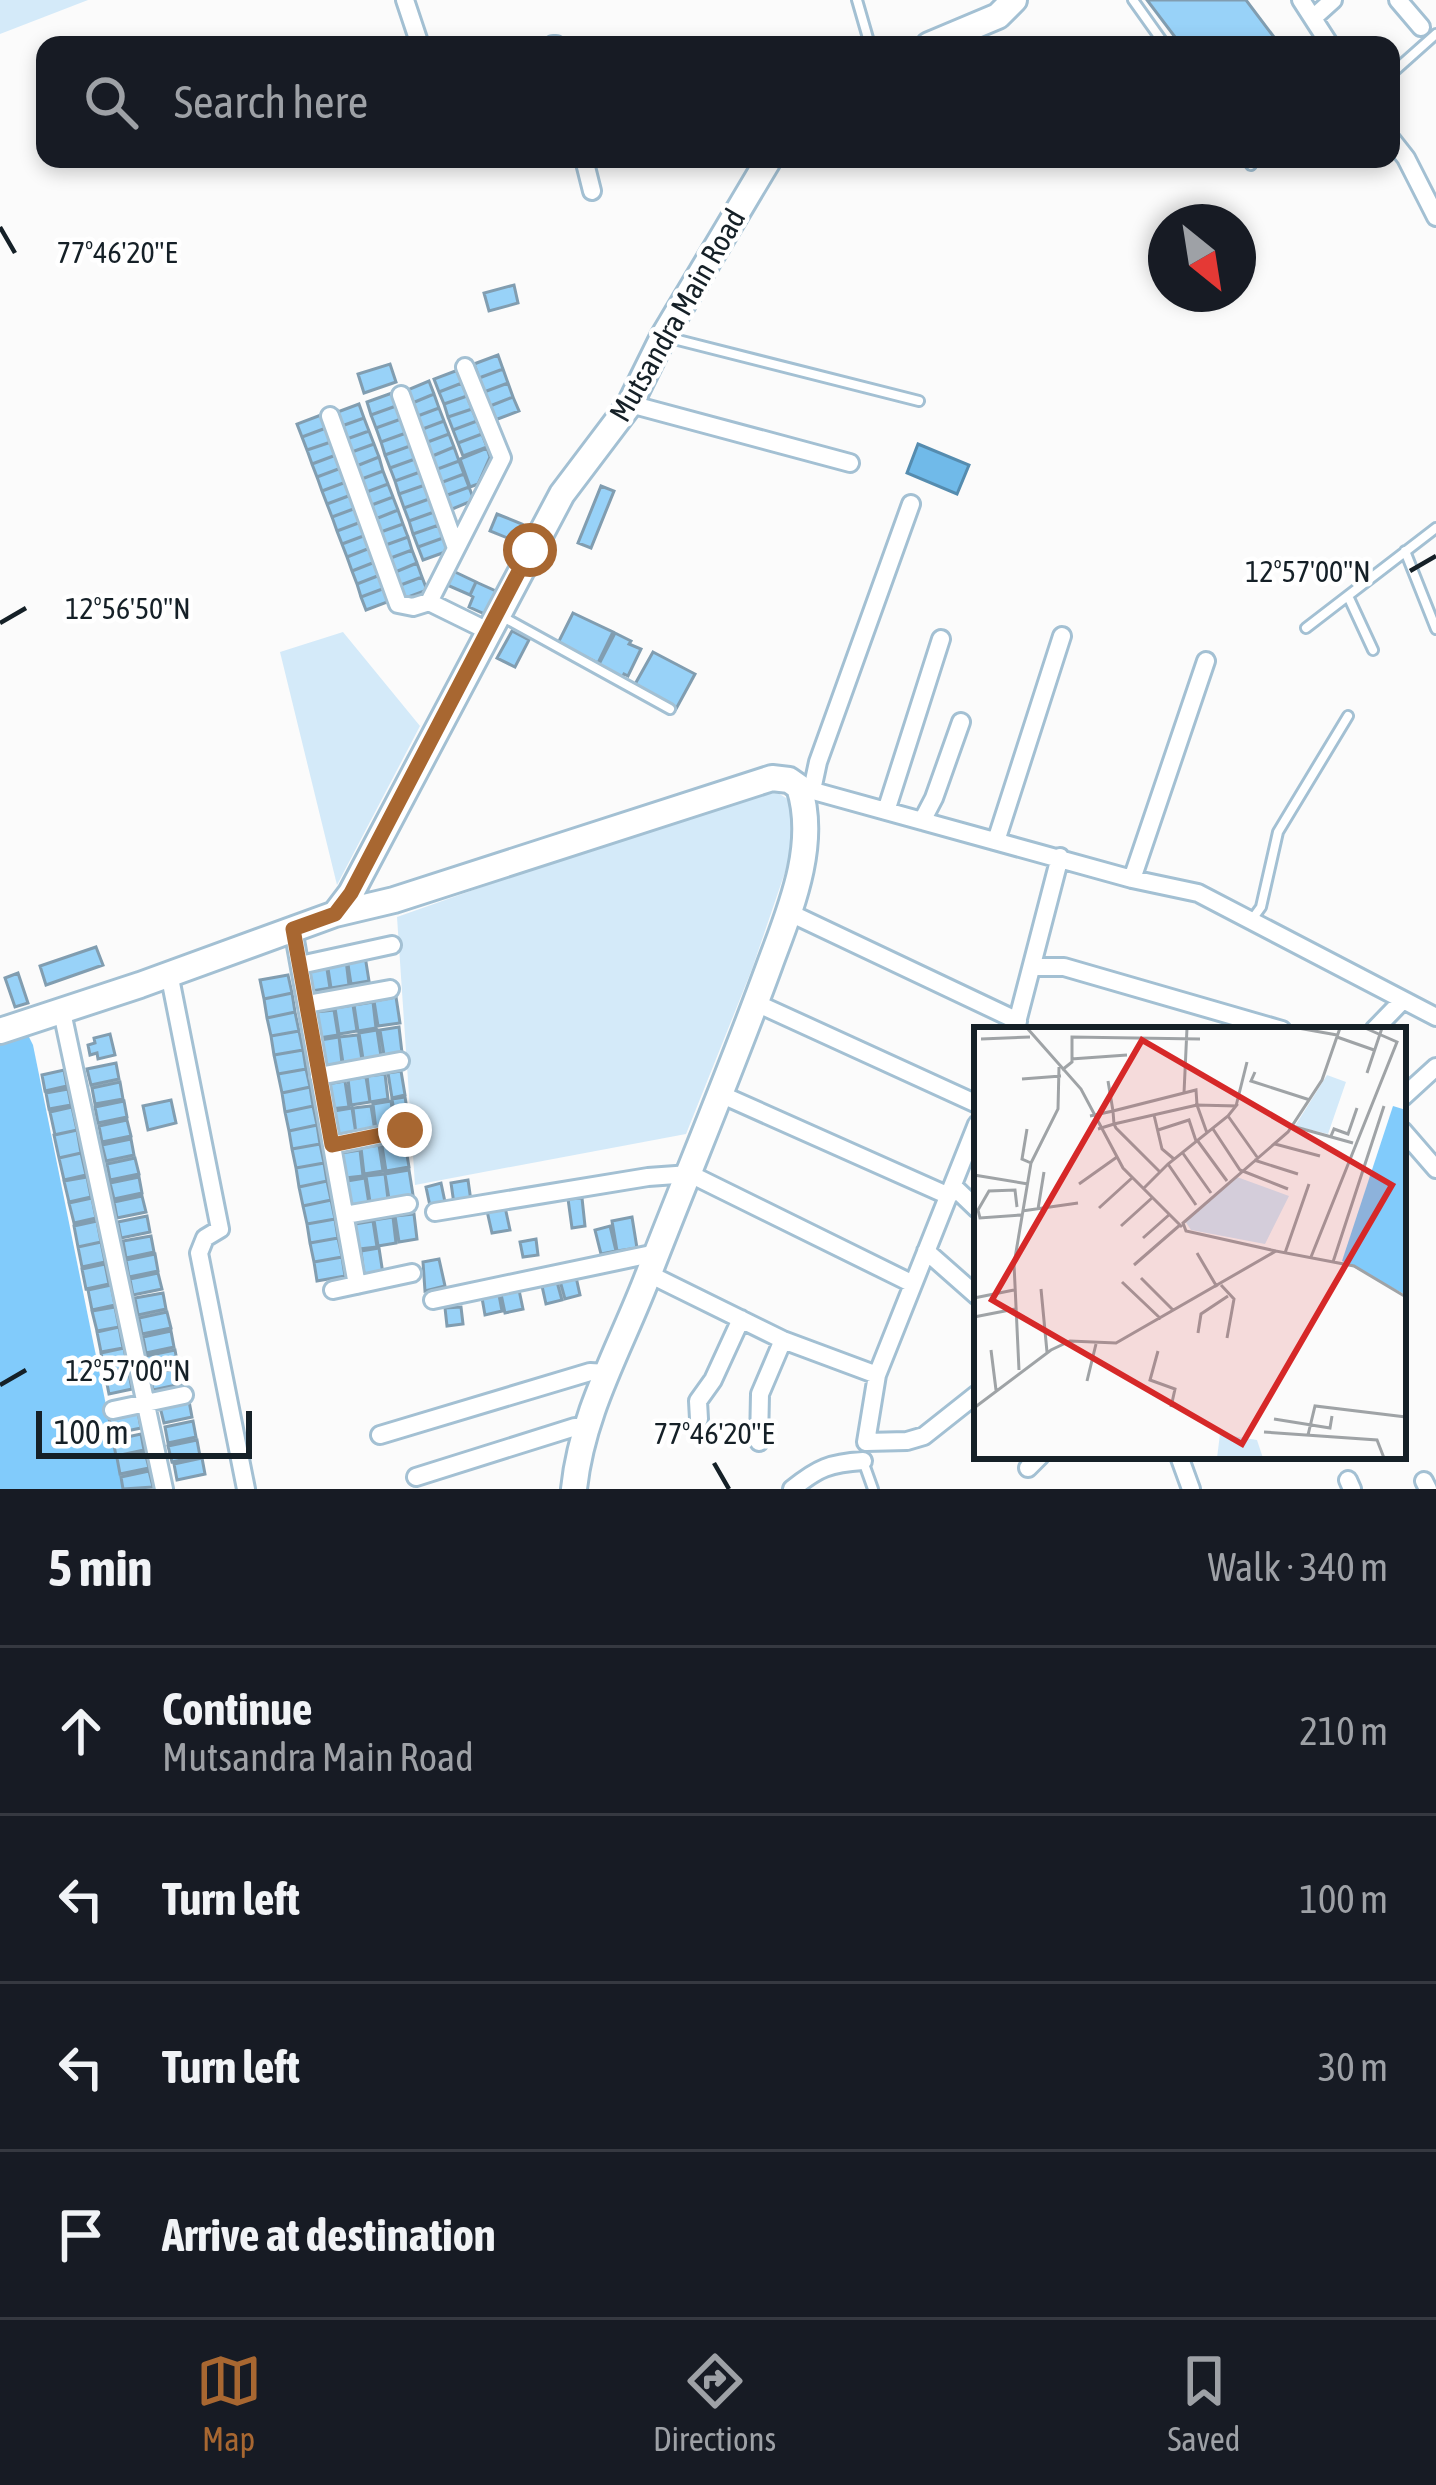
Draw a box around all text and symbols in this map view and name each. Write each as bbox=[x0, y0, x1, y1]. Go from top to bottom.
search box bbox=[36, 36, 1400, 168]
icon: search bbox=[78, 69, 144, 135]
text: Search here bbox=[174, 76, 368, 128]
street label: Mutsandra Main Road bbox=[602, 203, 752, 427]
north arrow bbox=[1148, 204, 1256, 312]
text: 77°46'20"E bbox=[57, 235, 177, 269]
route start bbox=[503, 523, 557, 577]
text: 12°57'00"N bbox=[1245, 554, 1371, 588]
text: 12°56'50"N bbox=[65, 591, 191, 625]
inset map bbox=[974, 1027, 1406, 1459]
route end bbox=[378, 1103, 432, 1157]
text: 12°57'00"N bbox=[65, 1353, 191, 1387]
scale bar bbox=[36, 1405, 252, 1458]
text: 100 m bbox=[54, 1413, 129, 1451]
text: 77°46'20"E bbox=[654, 1416, 774, 1450]
text: 5 min bbox=[48, 1538, 152, 1597]
text: Walk · 340 m bbox=[1208, 1545, 1388, 1589]
text: Continue bbox=[162, 1683, 313, 1735]
icon: ahead bbox=[48, 1698, 114, 1764]
text: 210 m bbox=[1300, 1709, 1388, 1753]
text: Mutsandra Main Road bbox=[162, 1735, 474, 1779]
icon: left bbox=[48, 1866, 114, 1932]
text: Turn left bbox=[162, 1873, 300, 1925]
text: 100 m bbox=[1300, 1877, 1388, 1921]
icon: left bbox=[48, 2034, 114, 2100]
text: Turn left bbox=[162, 2041, 300, 2093]
text: 30 m bbox=[1318, 2045, 1388, 2089]
icon: arrive bbox=[48, 2202, 114, 2268]
text: Arrive at destination bbox=[162, 2209, 496, 2261]
tab: Map bbox=[196, 2348, 262, 2458]
tab: Directions bbox=[653, 2348, 776, 2458]
tab: Saved bbox=[1167, 2348, 1240, 2458]

